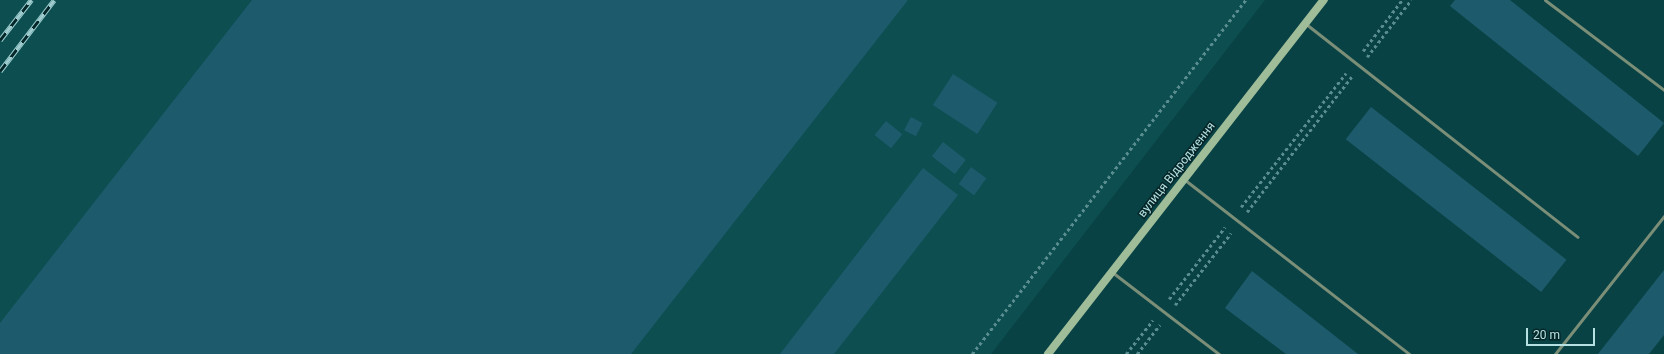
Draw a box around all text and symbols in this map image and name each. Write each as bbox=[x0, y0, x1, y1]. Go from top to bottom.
street label: вулиця Відродження bbox=[1135, 120, 1219, 220]
scale bar bbox=[1528, 320, 1597, 346]
text: 20 m bbox=[1533, 328, 1560, 342]

